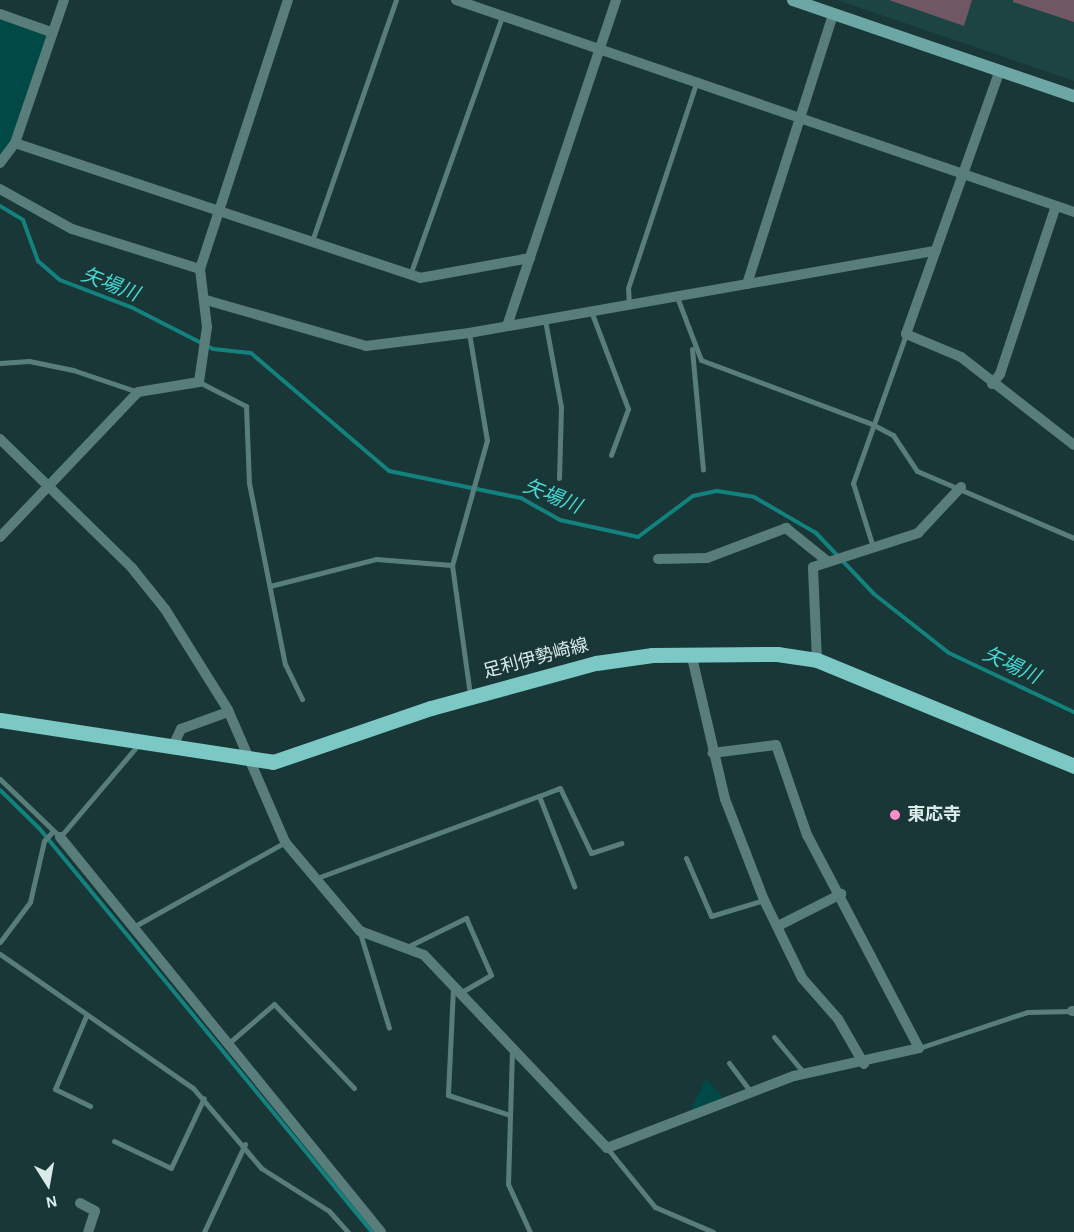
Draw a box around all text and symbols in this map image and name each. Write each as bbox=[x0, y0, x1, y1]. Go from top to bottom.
water label: 矢場川 bbox=[78, 263, 142, 307]
water label: 矢場川 bbox=[520, 475, 584, 519]
street label: 足利伊勢崎線 bbox=[481, 635, 591, 683]
water label: 矢場川 bbox=[979, 642, 1043, 690]
place label: 東応寺 bbox=[907, 804, 961, 826]
marker: 東応寺 bbox=[888, 808, 902, 822]
north arrow bbox=[18, 1154, 78, 1214]
text: N bbox=[44, 1193, 58, 1211]

